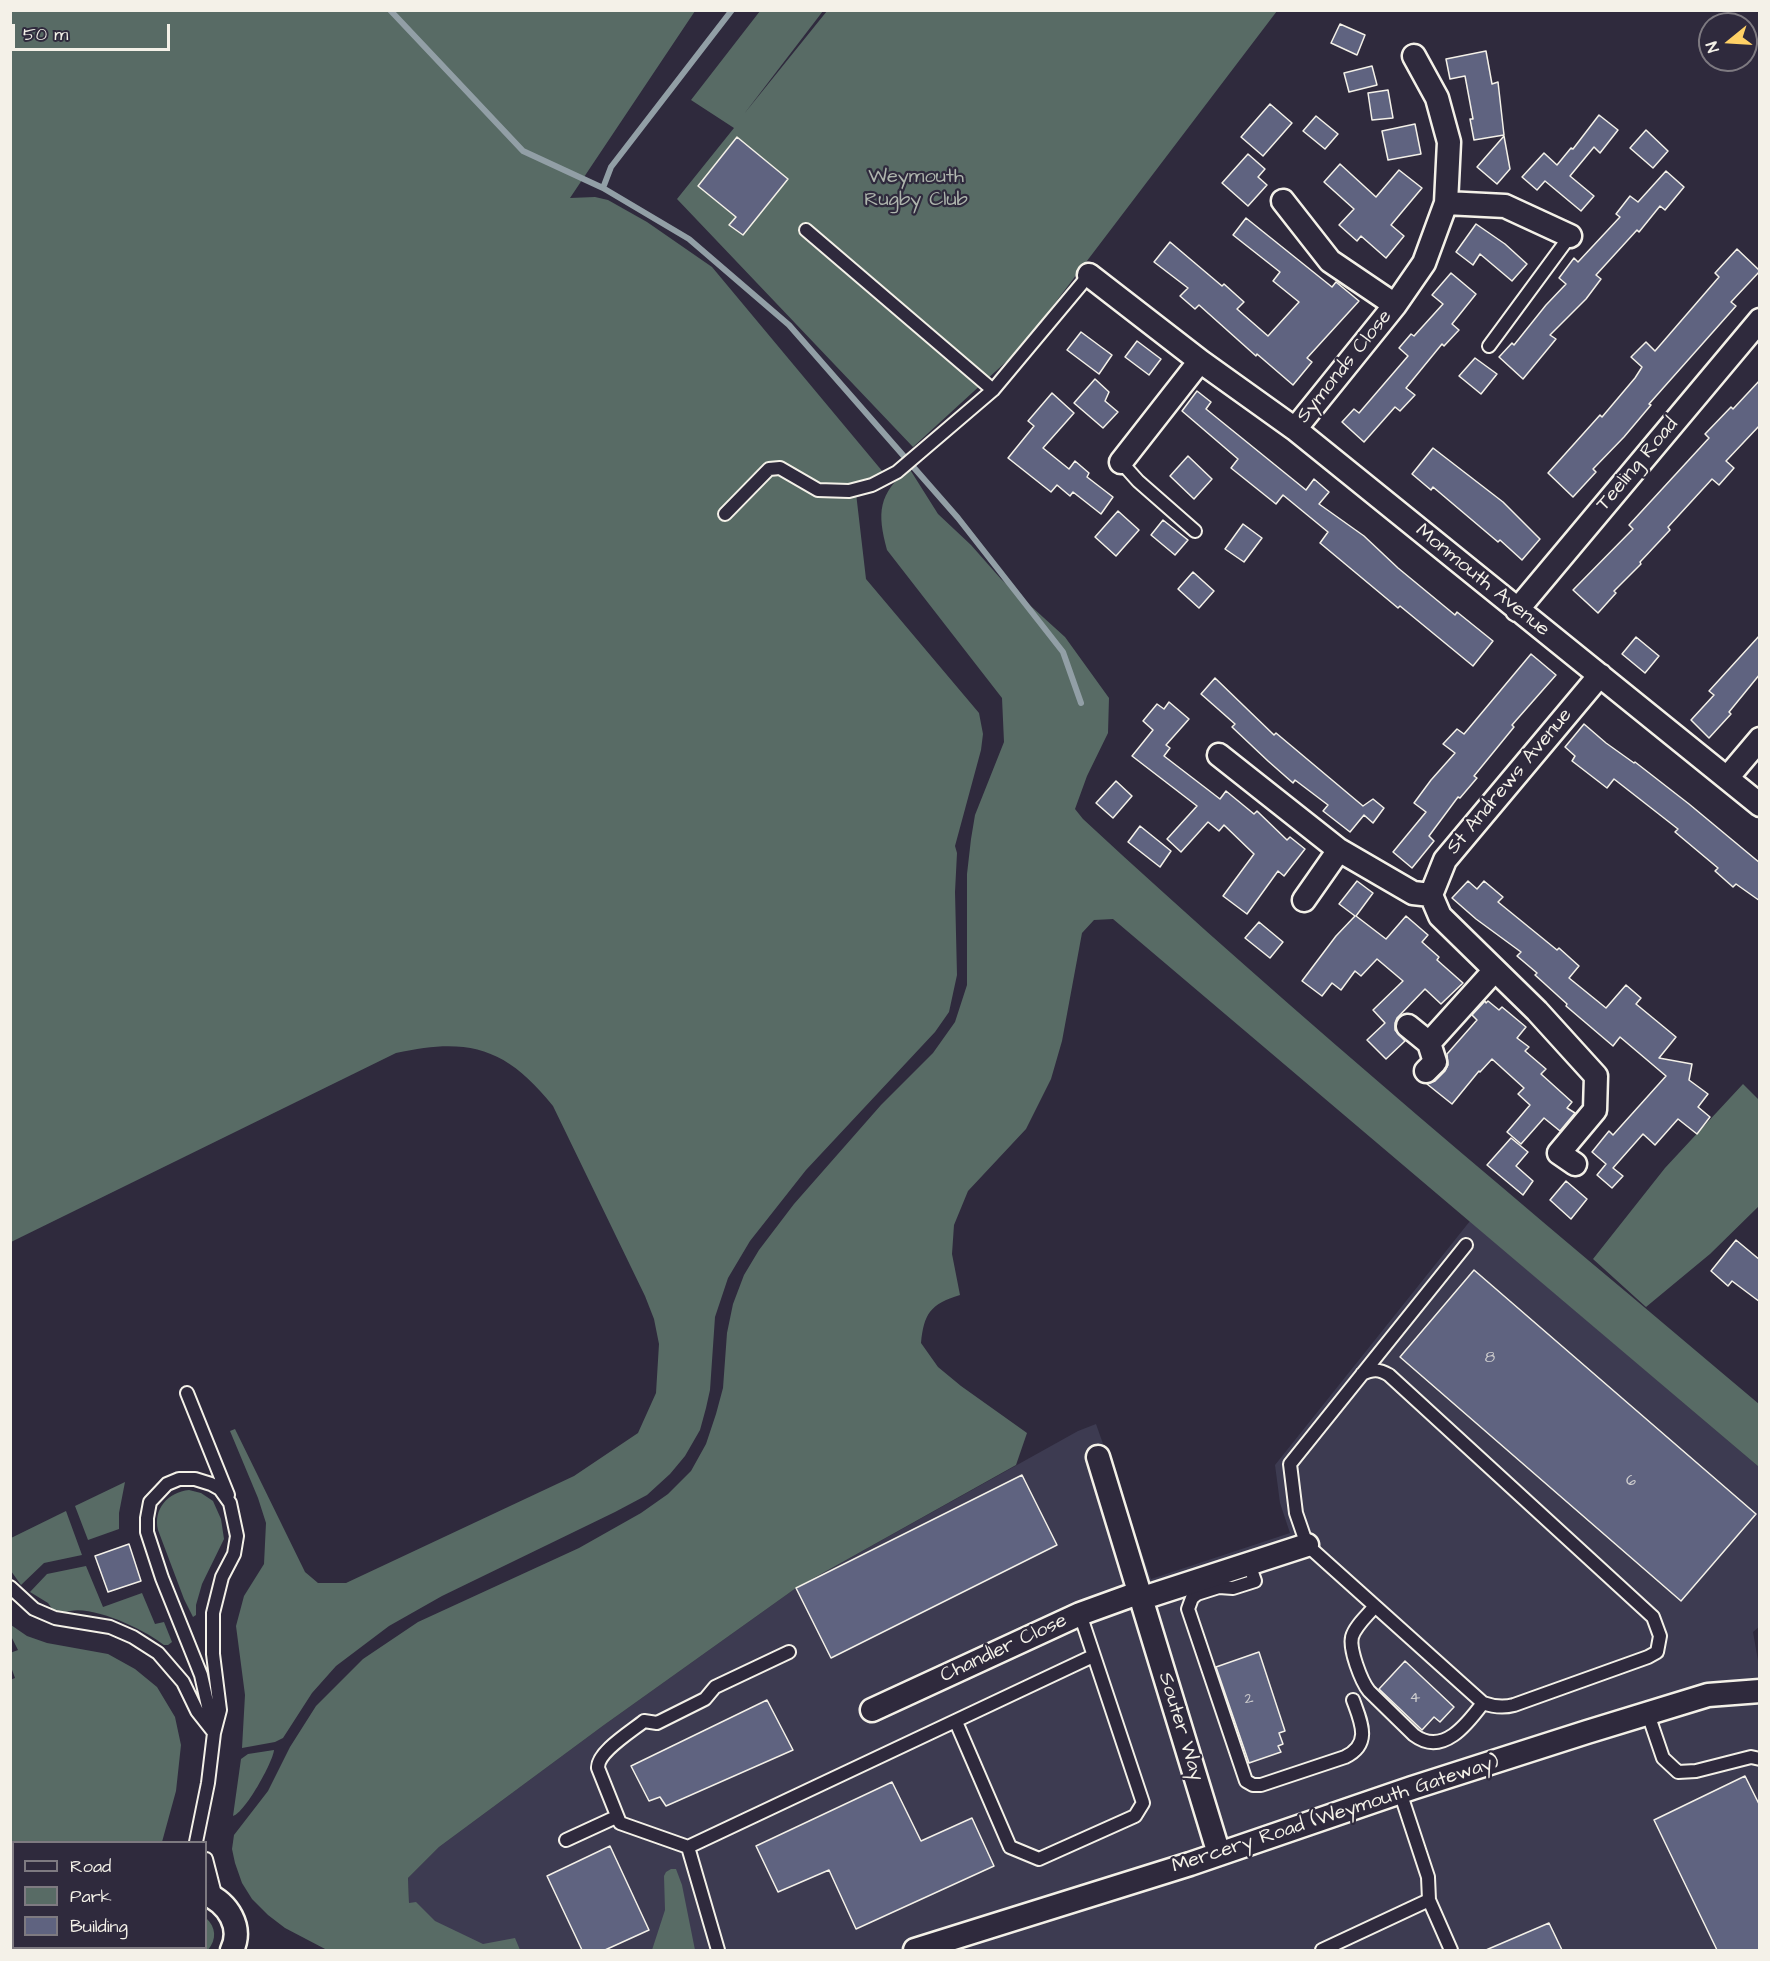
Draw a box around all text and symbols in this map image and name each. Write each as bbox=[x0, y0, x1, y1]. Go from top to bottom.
scale bar bbox=[15, 12, 172, 50]
north arrow bbox=[1698, 12, 1758, 72]
text: 50 m bbox=[23, 22, 68, 47]
text: N bbox=[1701, 39, 1725, 55]
park label: Weymouth Rugby Club bbox=[864, 166, 968, 213]
street label: Symonds Close bbox=[1292, 306, 1398, 428]
street label: Teeling Road bbox=[1592, 413, 1684, 517]
street label: Monmouth Avenue bbox=[1410, 520, 1554, 642]
street label: St Andrews Avenue bbox=[1442, 704, 1578, 860]
house number: 8 bbox=[1485, 1349, 1495, 1369]
house number: 6 bbox=[1626, 1472, 1636, 1492]
street label: Chandler Close bbox=[937, 1609, 1071, 1689]
street label: Souter Way bbox=[1152, 1670, 1208, 1784]
house number: 4 bbox=[1410, 1689, 1420, 1709]
house number: 2 bbox=[1244, 1690, 1254, 1710]
street label: Mercery Road (Weymouth Gateway) bbox=[1169, 1751, 1503, 1879]
legend bbox=[12, 1841, 207, 1949]
text: Road bbox=[70, 1854, 111, 1879]
text: Park bbox=[70, 1884, 112, 1909]
text: Building bbox=[70, 1914, 128, 1939]

